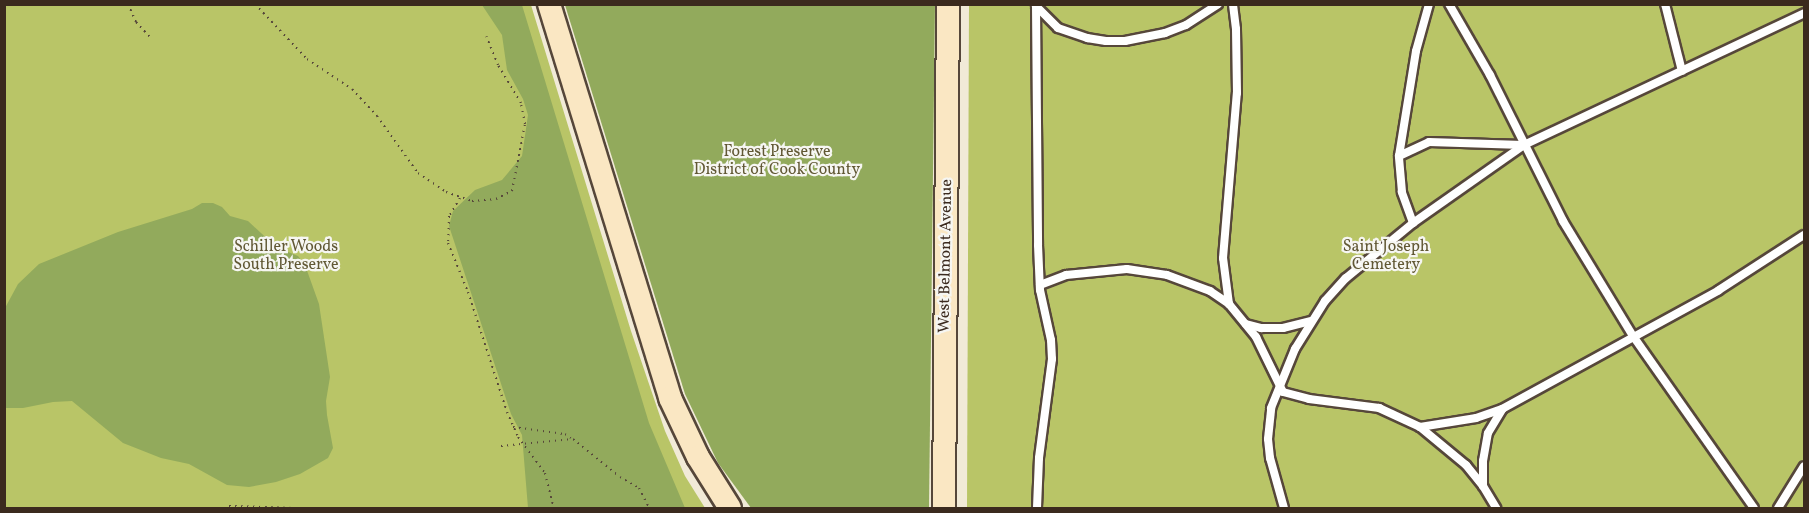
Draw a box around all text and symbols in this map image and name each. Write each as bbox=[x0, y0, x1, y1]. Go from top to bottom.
park label: Forest Preserve District of Cook County bbox=[695, 142, 859, 180]
street label: West Belmont Avenue bbox=[935, 179, 957, 333]
park label: Schiller Woods South Preserve bbox=[233, 237, 339, 275]
park label: Saint Joseph Cemetery bbox=[1343, 237, 1429, 275]

